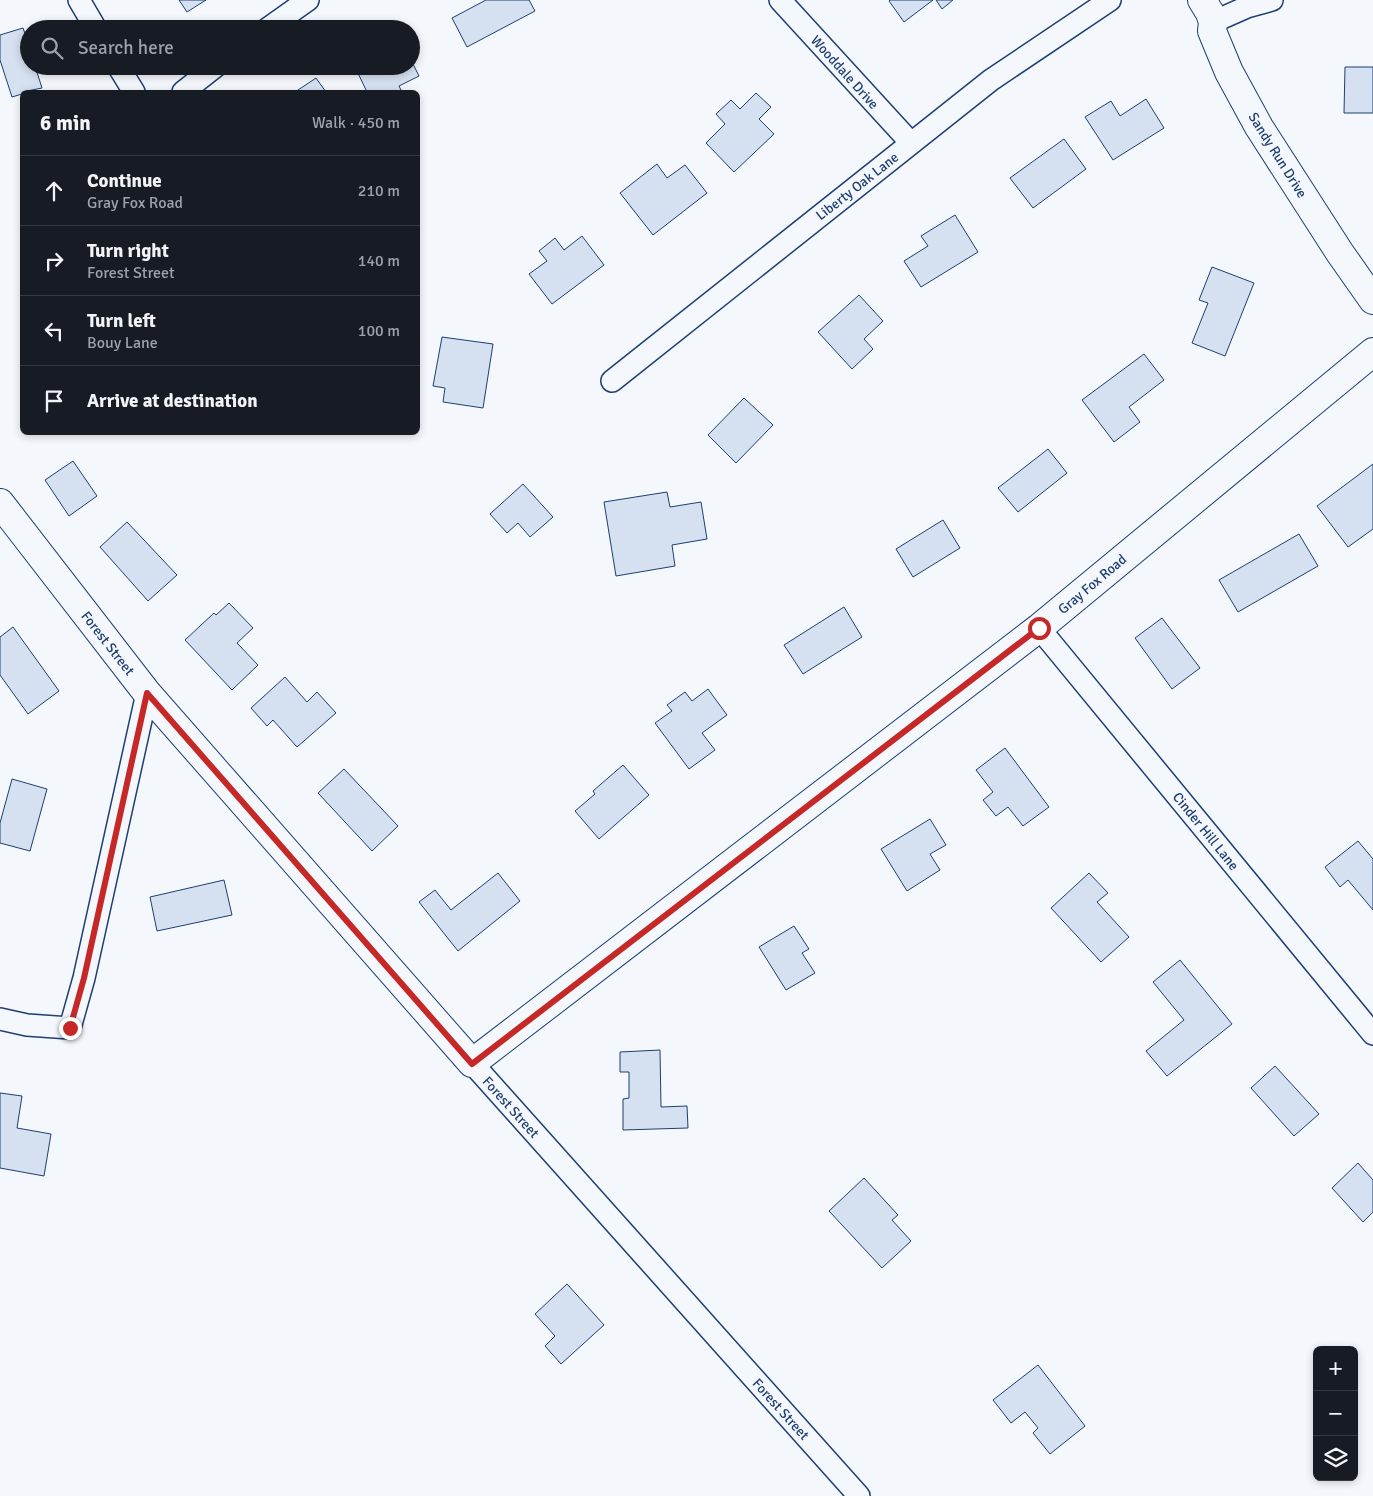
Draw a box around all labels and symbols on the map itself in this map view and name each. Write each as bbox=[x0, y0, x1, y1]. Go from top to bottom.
street label: Wooddale Drive bbox=[807, 32, 882, 113]
street label: Sandy Run Drive bbox=[1245, 109, 1311, 201]
street label: Liberty Oak Lane bbox=[813, 149, 902, 224]
street label: Gray Fox Road bbox=[1055, 551, 1130, 618]
street label: Forest Street bbox=[77, 608, 138, 679]
route start bbox=[1028, 617, 1051, 640]
street label: Cinder Hill Lane bbox=[1169, 789, 1242, 874]
route end bbox=[59, 1017, 82, 1040]
street label: Forest Street bbox=[479, 1073, 543, 1142]
street label: Forest Street bbox=[749, 1375, 813, 1444]

